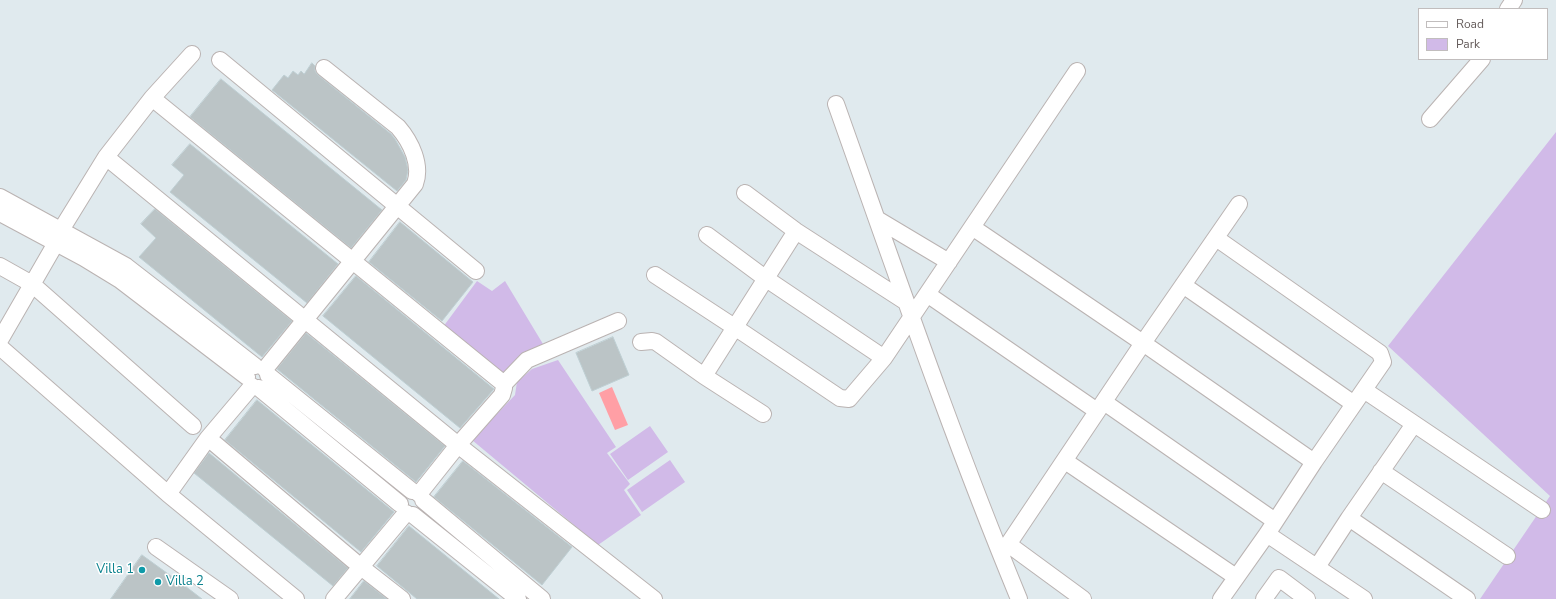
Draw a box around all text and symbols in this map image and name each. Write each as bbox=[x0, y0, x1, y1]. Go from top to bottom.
legend bbox=[1418, 8, 1548, 60]
text: Road bbox=[1456, 16, 1484, 32]
text: Park bbox=[1456, 36, 1480, 52]
place label: Villa 1 bbox=[96, 562, 134, 578]
marker: Villa 1 bbox=[137, 565, 147, 575]
place label: Villa 2 bbox=[166, 574, 204, 590]
marker: Villa 2 bbox=[153, 577, 163, 587]

